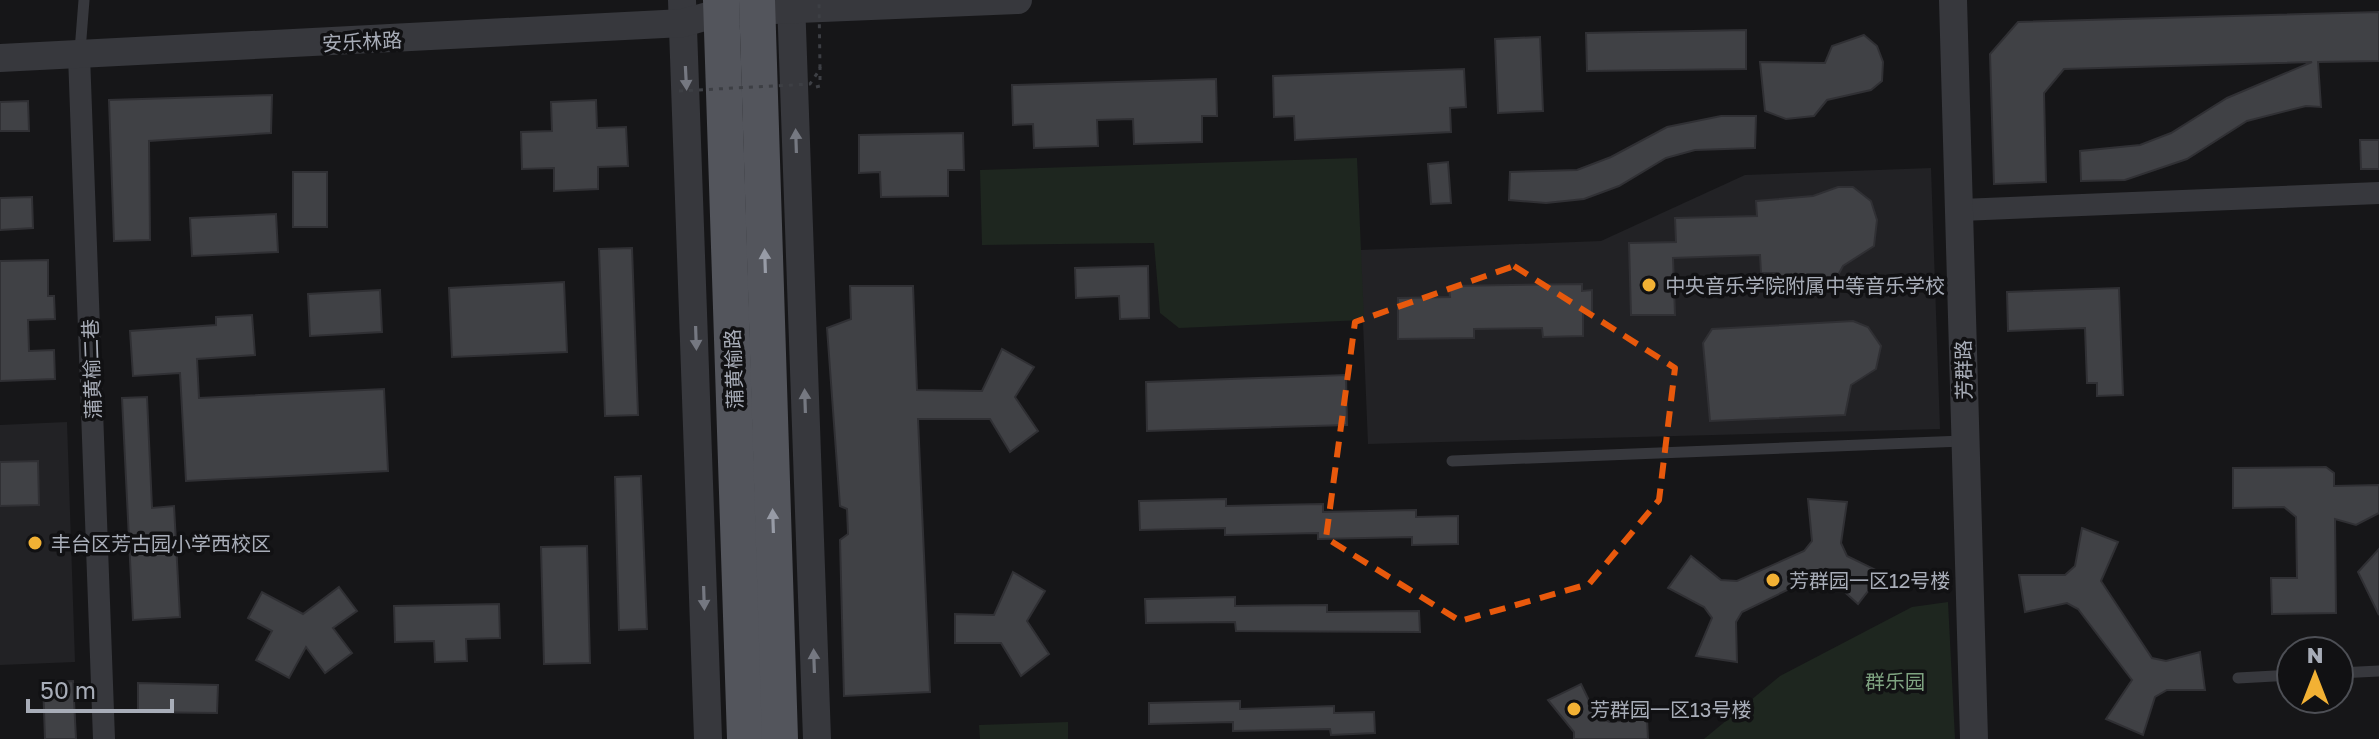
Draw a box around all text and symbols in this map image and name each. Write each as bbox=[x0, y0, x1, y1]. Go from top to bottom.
street label: 安乐林路 bbox=[321, 27, 403, 55]
one-way arrow bbox=[679, 66, 692, 91]
one-way arrow bbox=[790, 128, 803, 153]
one-way arrow bbox=[759, 248, 771, 273]
place label: 中央音乐学院附属中等音乐学校 bbox=[1665, 273, 1945, 297]
marker: 中央音乐学院附属中等音乐学校 bbox=[1640, 276, 1658, 294]
street label: 蒲黄榆二巷 bbox=[77, 319, 105, 419]
one-way arrow bbox=[689, 326, 702, 351]
street label: 蒲黄榆路 bbox=[720, 329, 746, 409]
street label: 芳群路 bbox=[1950, 340, 1976, 400]
one-way arrow bbox=[799, 388, 812, 413]
one-way arrow bbox=[767, 508, 780, 533]
place label: 丰台区芳古园小学西校区 bbox=[51, 531, 271, 555]
marker: 丰台区芳古园小学西校区 bbox=[26, 534, 44, 552]
place label: 芳群园一区12号楼 bbox=[1789, 568, 1950, 592]
marker: 芳群园一区12号楼 bbox=[1764, 571, 1782, 589]
one-way arrow bbox=[697, 586, 710, 611]
north arrow bbox=[2275, 635, 2355, 715]
text: N bbox=[2307, 641, 2323, 668]
one-way arrow bbox=[808, 648, 821, 673]
scale bar bbox=[28, 663, 172, 713]
park label: 群乐园 bbox=[1865, 669, 1925, 693]
text: 50 m bbox=[40, 675, 96, 704]
place label: 芳群园一区13号楼 bbox=[1590, 697, 1751, 721]
marker: 芳群园一区13号楼 bbox=[1565, 700, 1583, 718]

